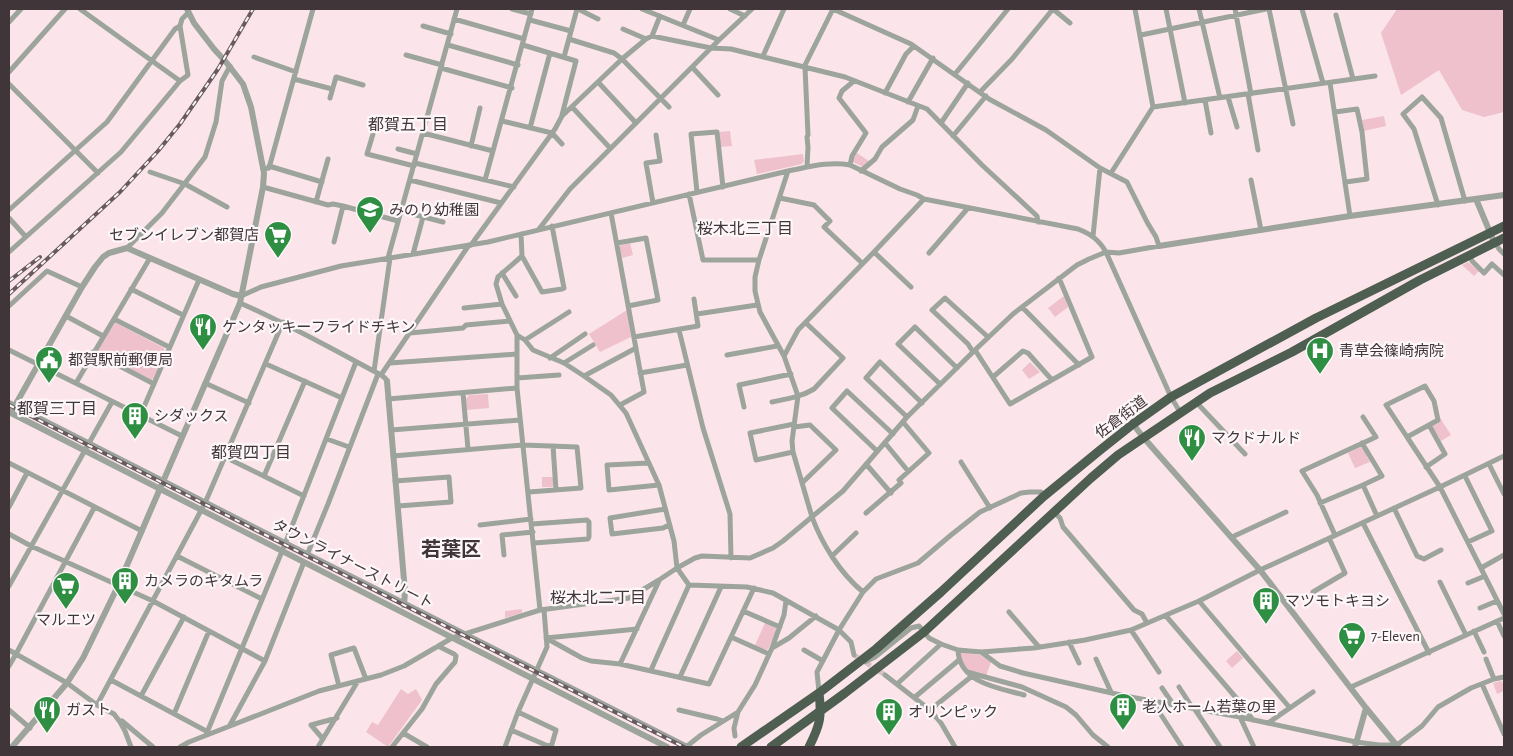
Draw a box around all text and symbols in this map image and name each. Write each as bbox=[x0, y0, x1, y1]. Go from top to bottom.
district label: 都賀五丁目 bbox=[368, 116, 448, 133]
school or university icon: みのり幼稚園 bbox=[355, 195, 385, 234]
place label: みのり幼稚園 bbox=[389, 202, 479, 218]
supermarket icon: セブンイレブン都賀店 bbox=[263, 220, 293, 259]
district label: 桜木北三丁目 bbox=[697, 220, 793, 237]
place label: セブンイレブン都賀店 bbox=[109, 227, 259, 243]
restaurant icon: ケンタッキーフライドチキン bbox=[188, 312, 218, 351]
place label: ケンタッキーフライドチキン bbox=[222, 319, 415, 335]
hospital icon: 青草会篠崎病院 bbox=[1305, 336, 1335, 375]
place label: 青草会篠崎病院 bbox=[1339, 343, 1444, 359]
public building icon: 都賀駅前郵便局 bbox=[34, 345, 64, 384]
place label: 都賀駅前郵便局 bbox=[68, 352, 173, 368]
street label: 佐倉街道 bbox=[1092, 393, 1150, 441]
district label: 都賀三丁目 bbox=[17, 400, 97, 417]
building icon: シダックス bbox=[120, 401, 150, 440]
place label: シダックス bbox=[154, 408, 229, 424]
restaurant icon: マクドナルド bbox=[1177, 423, 1207, 462]
place label: マクドナルド bbox=[1211, 430, 1301, 446]
district label: 都賀四丁目 bbox=[211, 444, 291, 461]
street label: タウンライナーストリート bbox=[270, 516, 436, 612]
district label: 若葉区 bbox=[421, 539, 481, 560]
building icon: カメラのキタムラ bbox=[110, 566, 140, 605]
supermarket icon: マルエツ bbox=[51, 571, 81, 610]
place label: カメラのキタムラ bbox=[144, 573, 263, 589]
building icon: マツモトキヨシ bbox=[1251, 586, 1281, 625]
district label: 桜木北二丁目 bbox=[550, 589, 646, 606]
place label: マツモトキヨシ bbox=[1285, 594, 1390, 609]
place label: マルエツ bbox=[36, 613, 96, 628]
supermarket icon: 7-Eleven bbox=[1337, 621, 1367, 660]
place label: 7-Eleven bbox=[1371, 629, 1420, 644]
building icon: 老人ホーム若葉の里 bbox=[1108, 692, 1138, 731]
restaurant icon: ガスト bbox=[32, 695, 62, 734]
building icon: オリンピック bbox=[874, 697, 904, 736]
place label: 老人ホーム若葉の里 bbox=[1142, 699, 1277, 715]
place label: ガスト bbox=[66, 702, 111, 718]
place label: オリンピック bbox=[908, 704, 998, 720]

